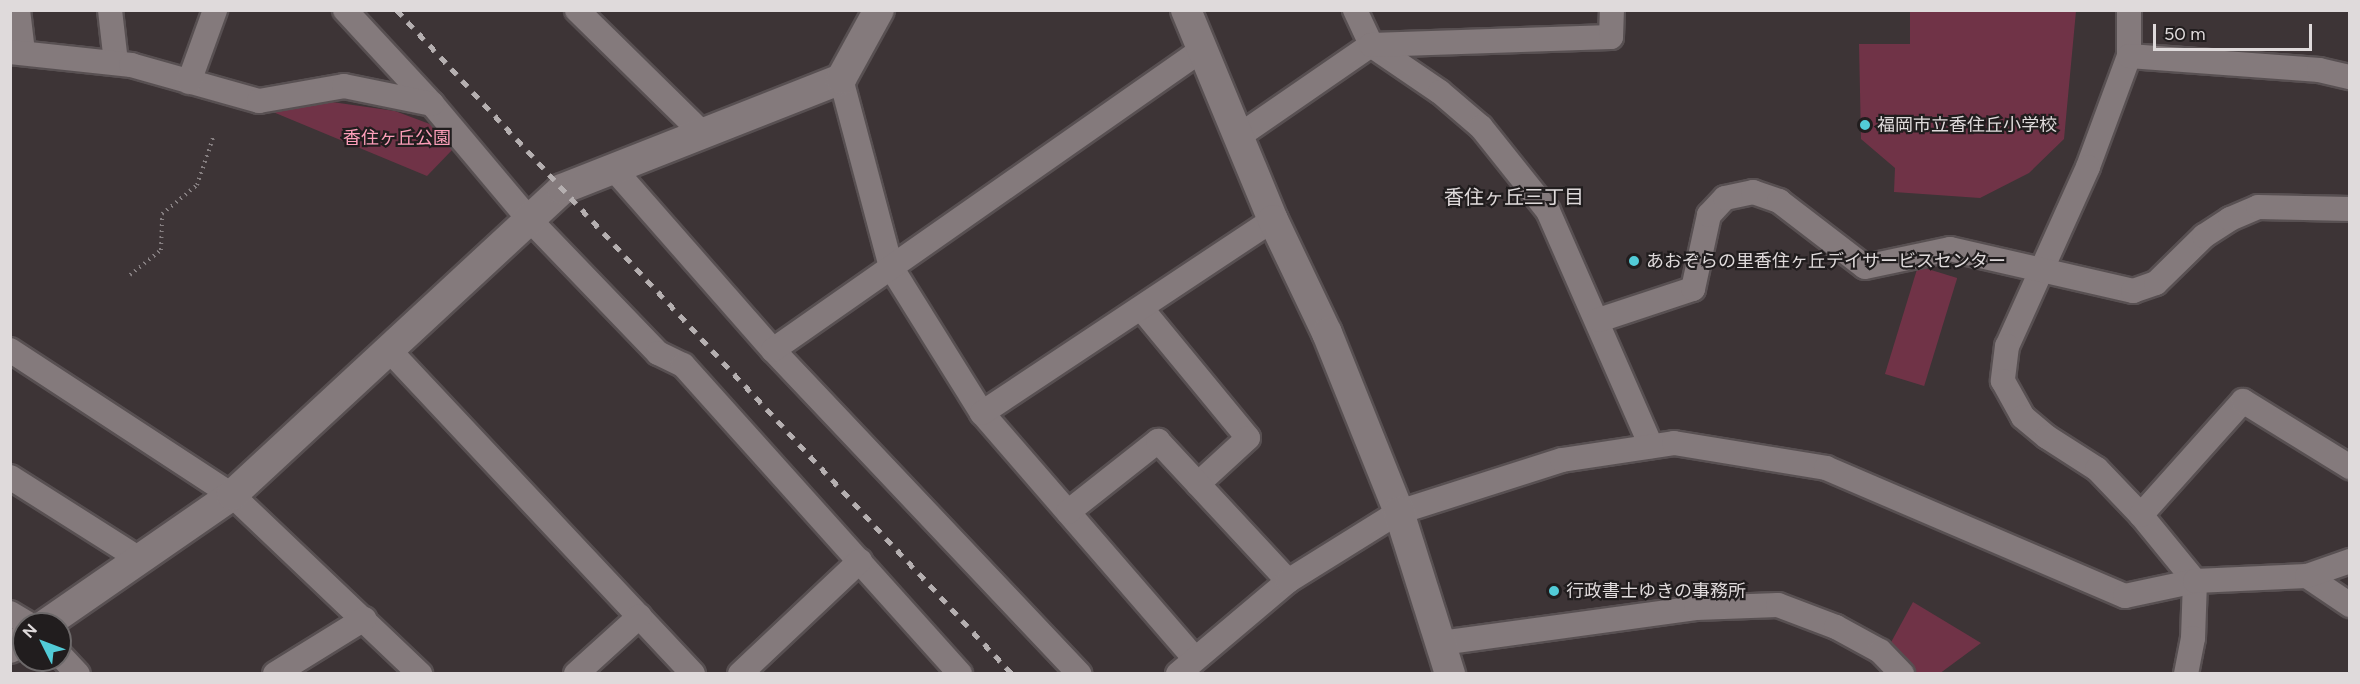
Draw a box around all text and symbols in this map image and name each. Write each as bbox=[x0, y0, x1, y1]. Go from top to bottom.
scale bar bbox=[2156, 12, 2315, 50]
text: 50 m bbox=[2164, 23, 2206, 45]
place label: 福岡市立香住丘小学校 bbox=[1877, 114, 2057, 136]
marker: 福岡市立香住丘小学校 bbox=[1858, 118, 1872, 132]
park label: 香住ヶ丘公園 bbox=[343, 127, 451, 149]
district label: 香住ヶ丘三丁目 bbox=[1444, 185, 1584, 209]
place label: あおぞらの里香住ヶ丘デイサービスセンター bbox=[1646, 250, 2006, 272]
marker: あおぞらの里香住ヶ丘デイサービスセンター bbox=[1627, 254, 1641, 268]
place label: 行政書士ゆきの事務所 bbox=[1566, 580, 1746, 602]
marker: 行政書士ゆきの事務所 bbox=[1547, 584, 1561, 598]
north arrow bbox=[12, 612, 72, 672]
text: N bbox=[19, 620, 41, 642]

